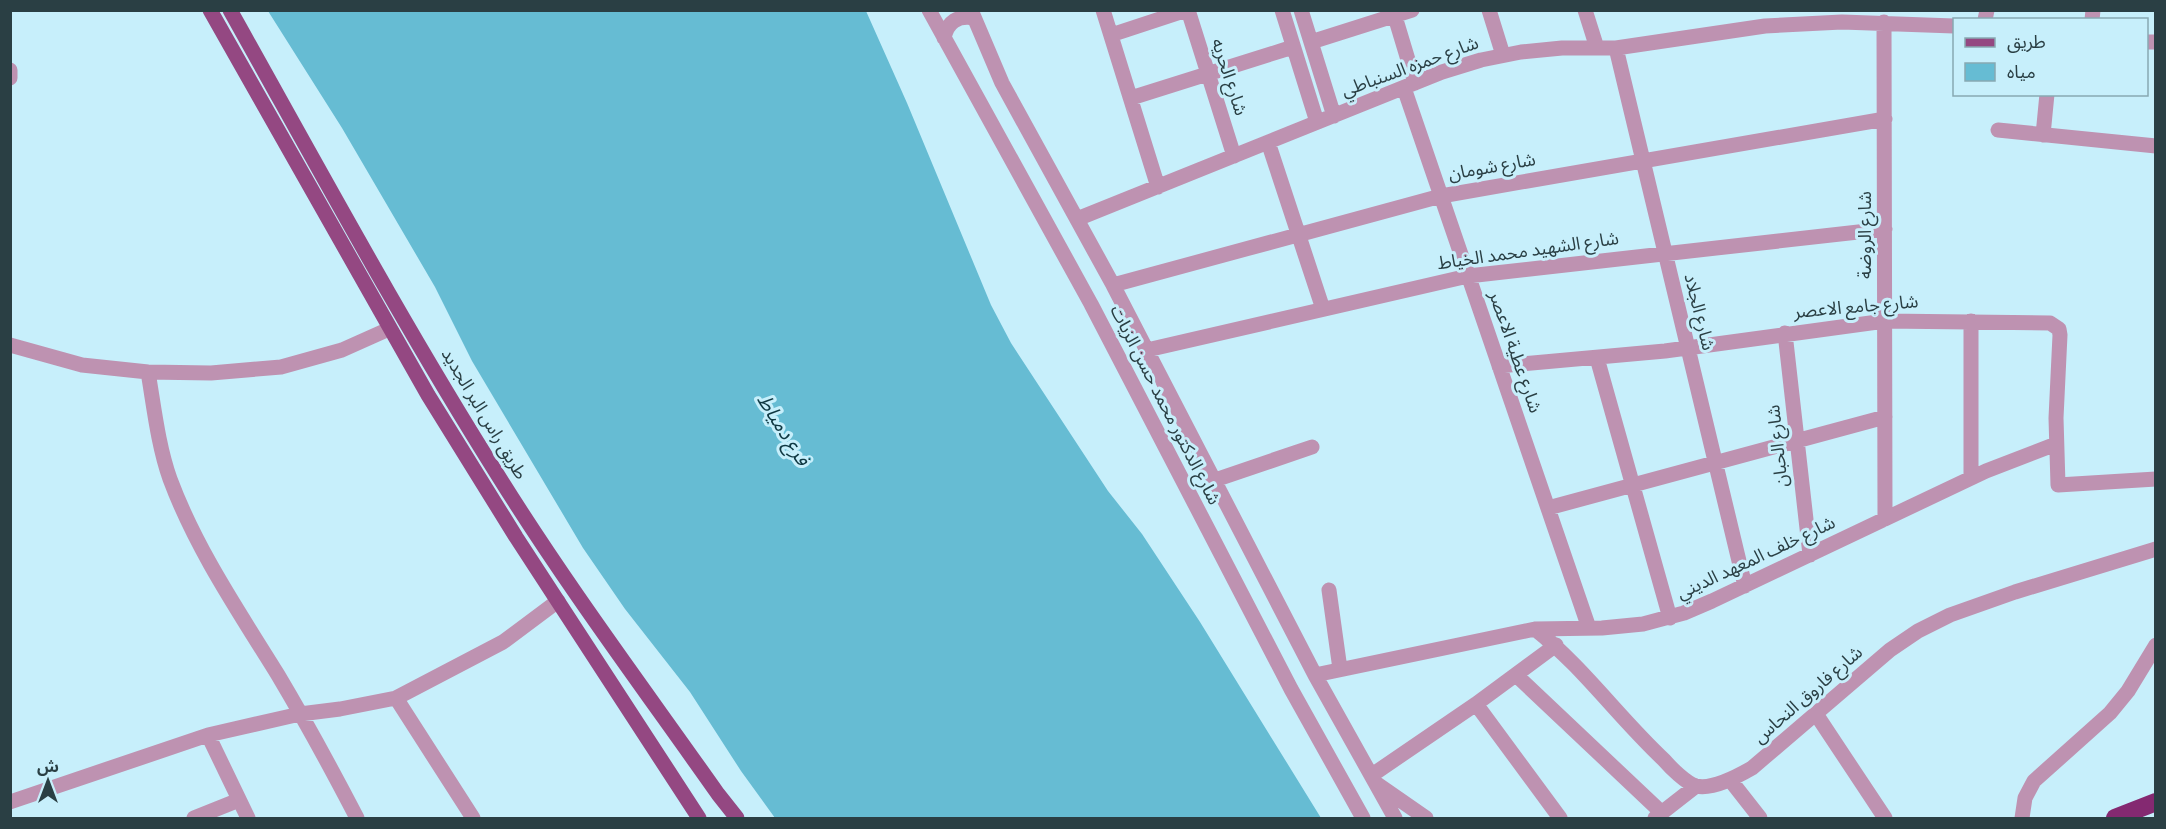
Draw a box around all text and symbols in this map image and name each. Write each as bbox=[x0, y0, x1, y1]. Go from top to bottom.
legend bbox=[1953, 18, 2148, 96]
text: طريق bbox=[2007, 30, 2046, 55]
street label: شارع حمزه السنباطي bbox=[1338, 31, 1482, 104]
street label: شارع الحريه bbox=[1204, 35, 1253, 119]
text: مياه bbox=[2007, 60, 2036, 85]
street label: شارع شومان bbox=[1446, 147, 1538, 188]
street label: شارع الروضة bbox=[1853, 191, 1879, 279]
street label: شارع الشهيد محمد الخياط bbox=[1436, 226, 1621, 277]
street label: شارع الجلاد bbox=[1676, 271, 1721, 353]
street label: شارع عطية الاعصر bbox=[1481, 287, 1548, 417]
street label: شارع جامع الاعصر bbox=[1792, 289, 1920, 326]
street label: شارع الدكتور محمد حسن الزيات bbox=[1103, 301, 1226, 510]
street label: طريق راس البر الجديد bbox=[435, 344, 533, 484]
water label: فرع دمياط bbox=[750, 389, 817, 472]
street label: شارع الحبان bbox=[1761, 403, 1796, 489]
street label: شارع خلف المعهد الديني bbox=[1673, 510, 1840, 607]
street label: شارع فاروق النحاس bbox=[1748, 640, 1869, 750]
north arrow bbox=[18, 751, 78, 811]
text: ش bbox=[37, 756, 59, 778]

